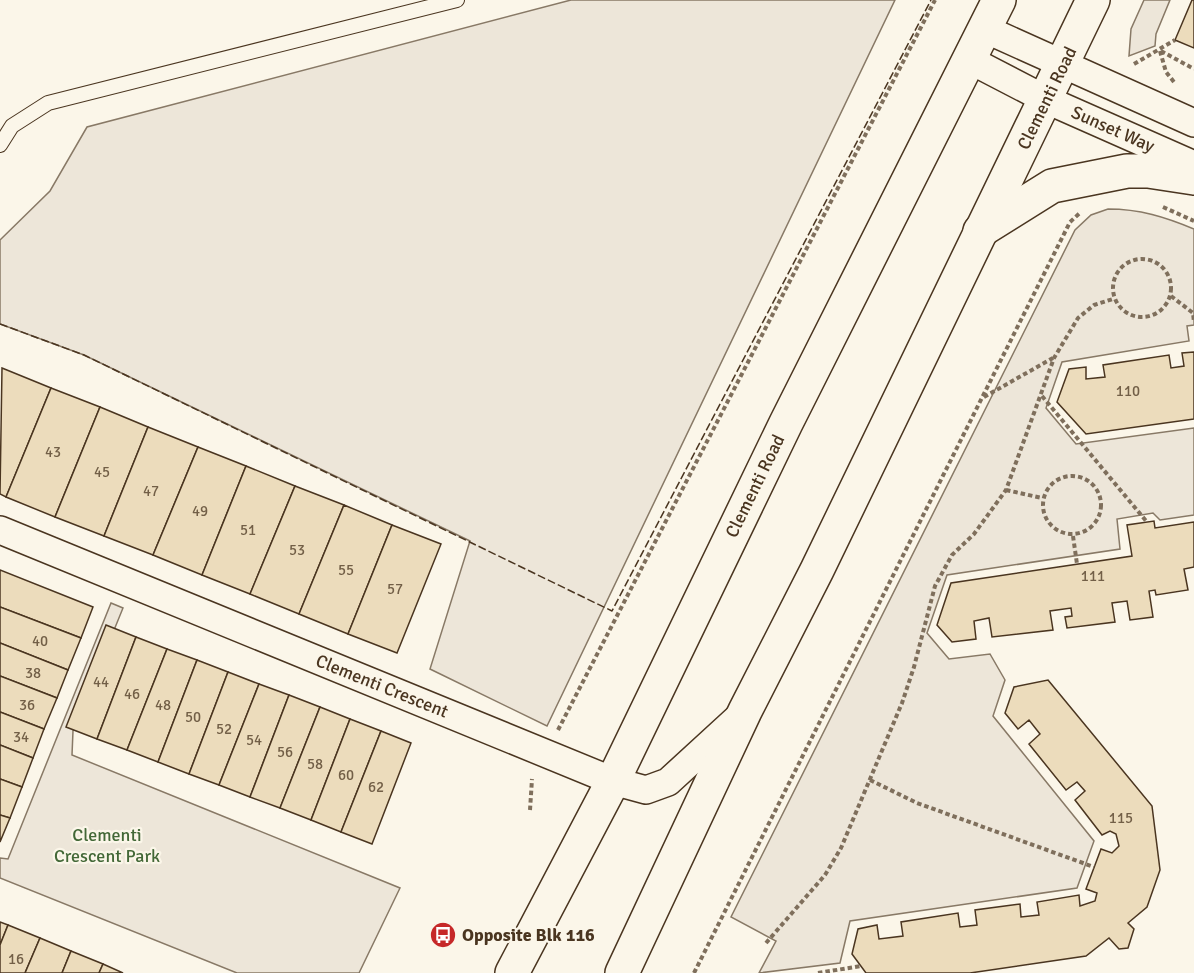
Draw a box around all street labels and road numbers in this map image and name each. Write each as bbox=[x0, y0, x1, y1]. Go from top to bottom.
street label: Clementi Road bbox=[1013, 43, 1081, 153]
street label: Sunset Way bbox=[1068, 101, 1159, 157]
street label: Clementi Road bbox=[721, 431, 789, 541]
street label: Clementi Crescent bbox=[313, 649, 451, 723]

